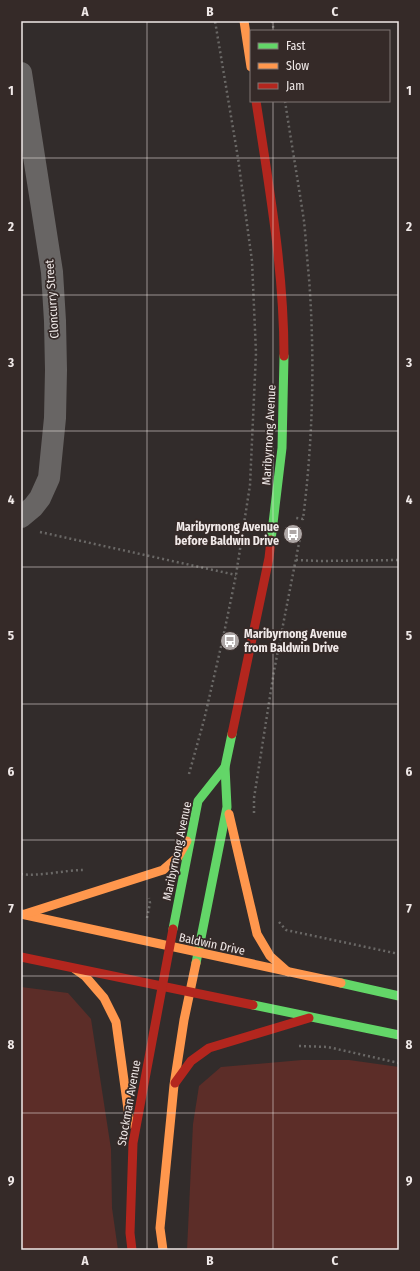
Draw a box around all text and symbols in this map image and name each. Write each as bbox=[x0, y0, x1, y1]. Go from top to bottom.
text: A bbox=[80, 4, 89, 19]
text: B bbox=[206, 4, 214, 19]
text: C bbox=[332, 4, 339, 19]
legend bbox=[250, 30, 390, 102]
text: Fast bbox=[286, 39, 305, 53]
text: Slow bbox=[286, 59, 309, 73]
text: Jam bbox=[286, 79, 304, 93]
text: 1 bbox=[8, 83, 14, 98]
text: 1 bbox=[406, 83, 412, 98]
text: 2 bbox=[7, 219, 14, 234]
text: 2 bbox=[405, 219, 412, 234]
street label: Cloncurry Street bbox=[42, 259, 62, 339]
text: 3 bbox=[7, 355, 14, 370]
text: 3 bbox=[405, 355, 412, 370]
street label: Maribyrnong Avenue bbox=[259, 384, 279, 486]
text: 4 bbox=[8, 492, 15, 507]
text: 4 bbox=[406, 492, 413, 507]
place label: Maribyrnong Avenue before Baldwin Drive bbox=[175, 520, 279, 548]
bus stop icon: Maribyrnong Avenue before Baldwin Drive bbox=[282, 523, 304, 545]
place label: Maribyrnong Avenue from Baldwin Drive bbox=[244, 627, 347, 655]
text: 5 bbox=[8, 628, 14, 643]
text: 5 bbox=[406, 628, 412, 643]
bus stop icon: Maribyrnong Avenue from Baldwin Drive bbox=[219, 630, 241, 652]
text: 6 bbox=[8, 764, 15, 779]
text: 6 bbox=[406, 764, 413, 779]
street label: Maribyrnong Avenue bbox=[160, 800, 194, 902]
text: 7 bbox=[8, 901, 14, 916]
text: 7 bbox=[406, 901, 412, 916]
street label: Baldwin Drive bbox=[178, 930, 246, 958]
text: 8 bbox=[8, 1037, 15, 1052]
text: 8 bbox=[406, 1037, 413, 1052]
street label: Stockman Avenue bbox=[115, 1059, 143, 1147]
text: 9 bbox=[8, 1173, 15, 1188]
text: 9 bbox=[406, 1173, 413, 1188]
text: A bbox=[80, 1253, 89, 1268]
text: B bbox=[206, 1253, 214, 1268]
text: C bbox=[332, 1253, 339, 1268]

